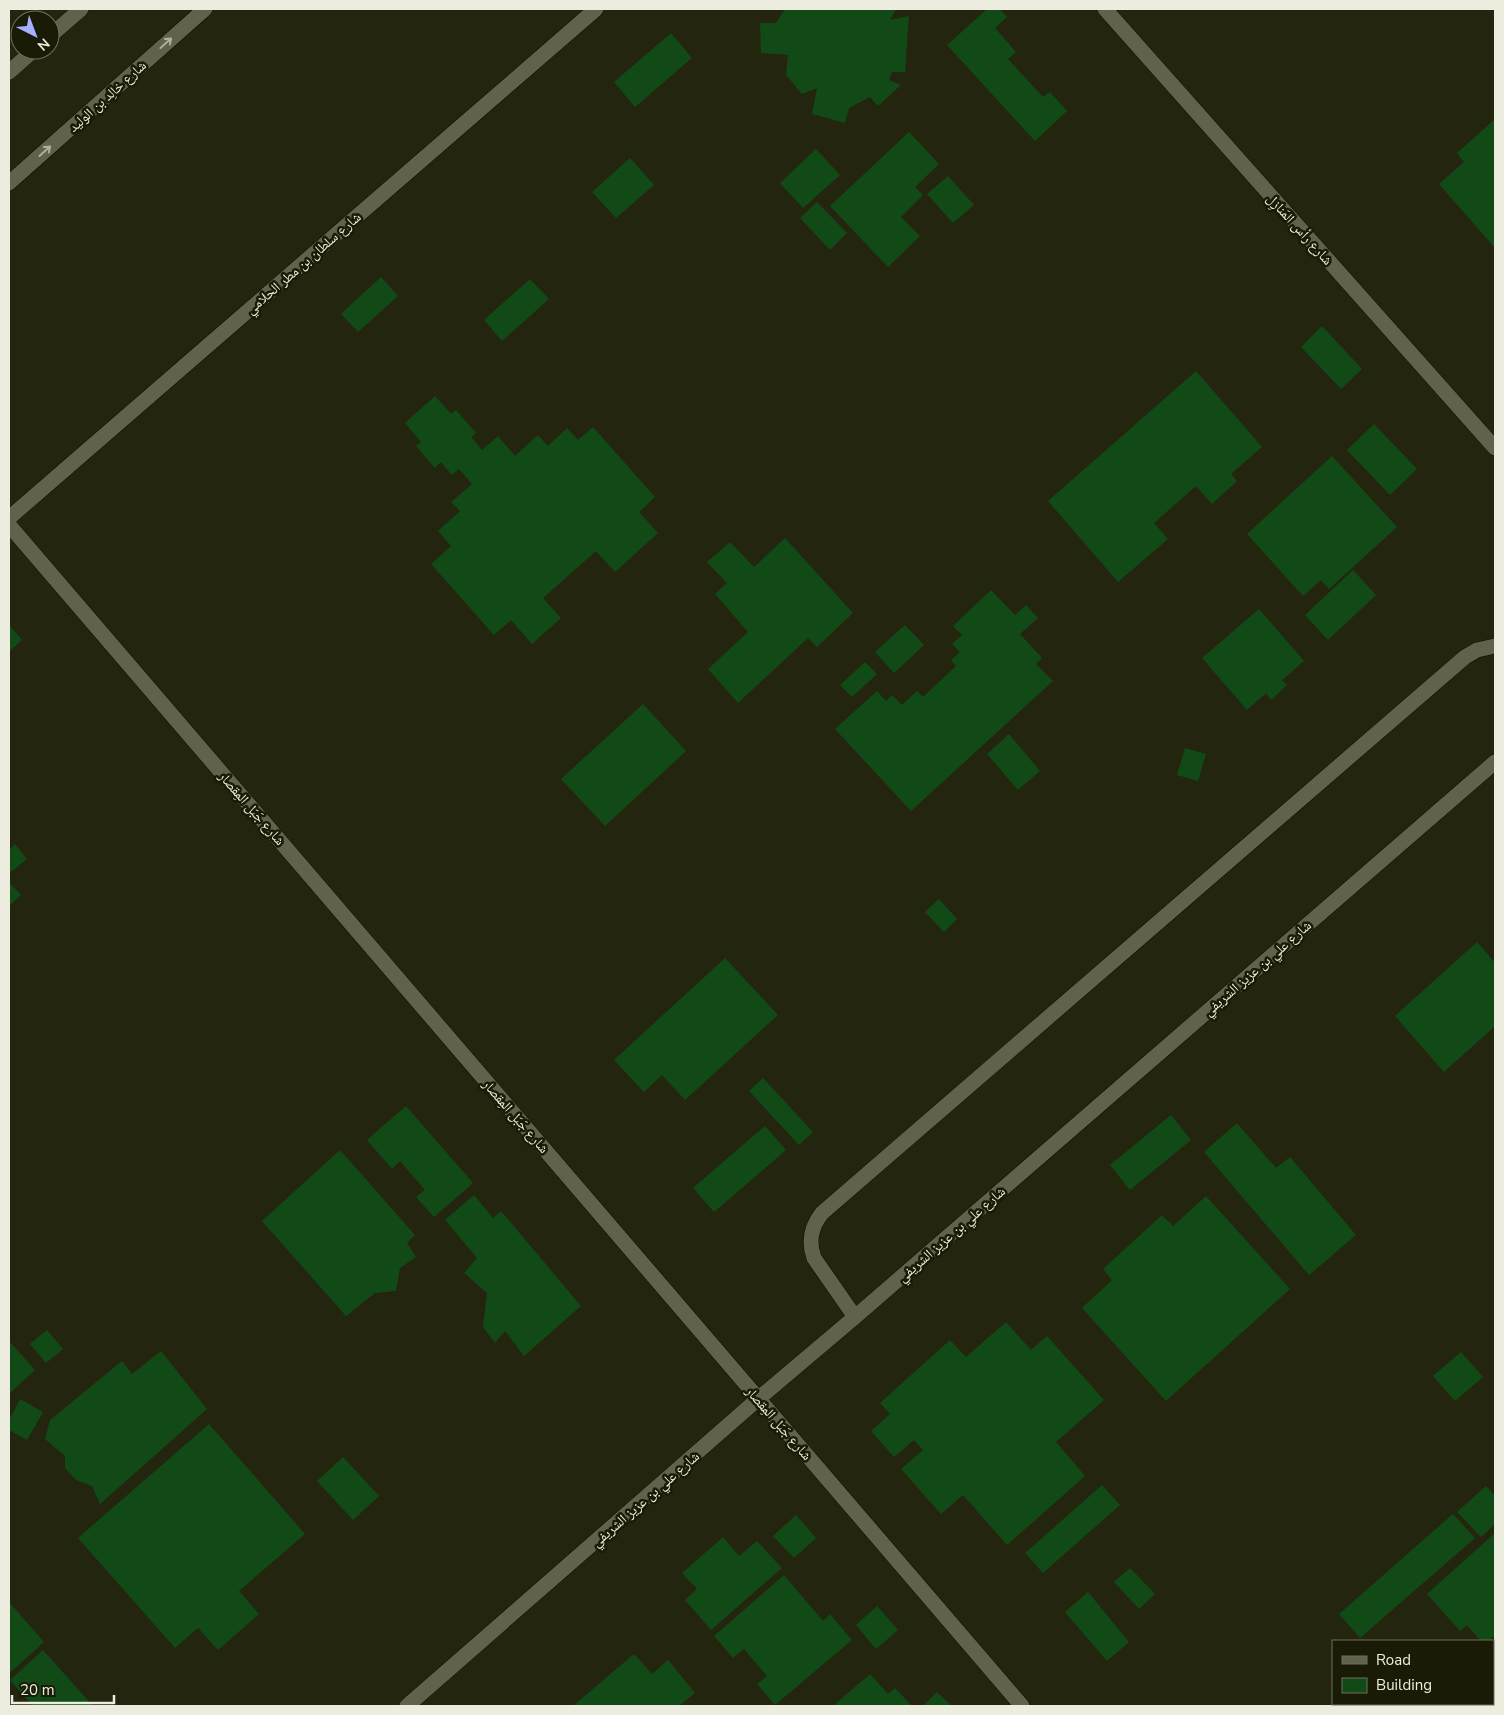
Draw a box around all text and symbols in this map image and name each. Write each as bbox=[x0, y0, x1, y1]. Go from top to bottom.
north arrow bbox=[10, 10, 60, 60]
text: N bbox=[33, 34, 54, 55]
one-way arrow bbox=[160, 37, 173, 49]
street label: شارع خالِد بن الوليد bbox=[64, 56, 150, 137]
one-way arrow bbox=[39, 145, 52, 157]
street label: شارع رأس المَنازِل bbox=[1262, 189, 1337, 270]
street label: شارع سلطان بن مطر الحلامي bbox=[242, 208, 366, 320]
street label: شارع جَبَل المِقصار bbox=[213, 766, 289, 849]
street label: شارع علي بن عزيز الشريفي bbox=[1199, 916, 1316, 1022]
street label: شارع جَبَل المِقصار bbox=[477, 1074, 553, 1157]
street label: شارع علي بن عزيز الشريفي bbox=[893, 1182, 1010, 1288]
street label: شارع جَبَل المِقصار bbox=[740, 1381, 816, 1464]
street label: شارع علي بن عزيز الشريفي bbox=[587, 1447, 704, 1553]
legend bbox=[1332, 1640, 1494, 1705]
text: Road bbox=[1376, 1650, 1411, 1670]
scale bar bbox=[12, 1672, 115, 1704]
text: Building bbox=[1376, 1675, 1432, 1695]
text: 20 m bbox=[20, 1680, 55, 1700]

